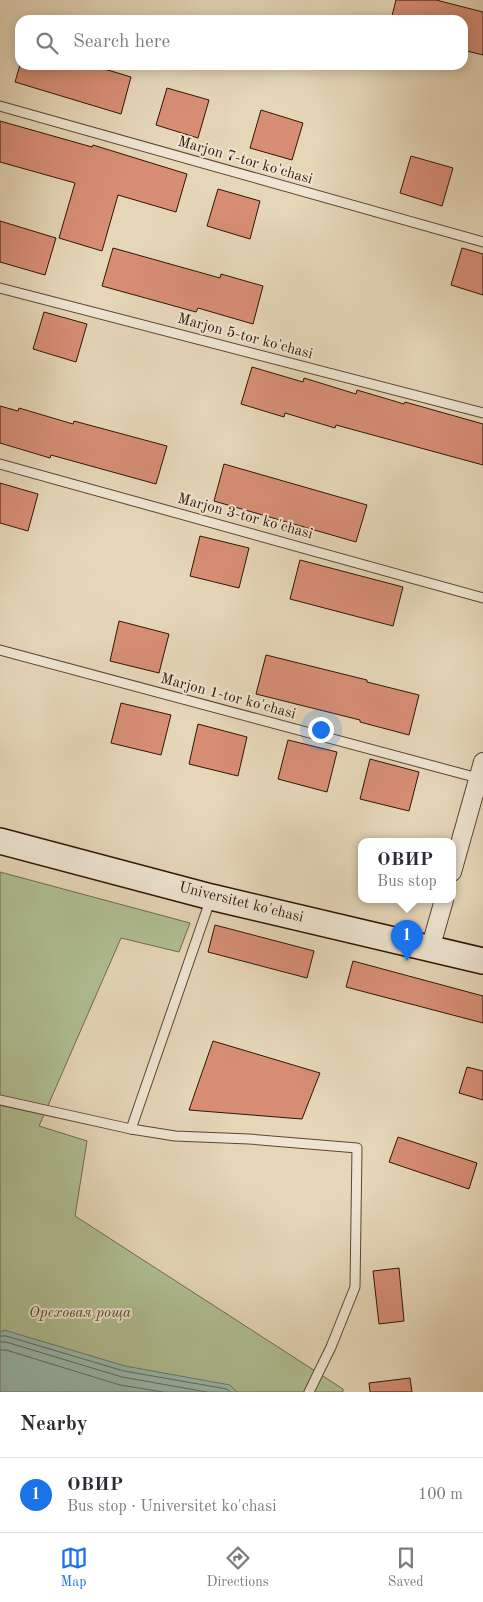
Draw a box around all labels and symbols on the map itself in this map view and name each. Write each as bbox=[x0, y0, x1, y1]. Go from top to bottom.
street label: Marjon 7-tor ko'chasi bbox=[176, 135, 314, 187]
street label: Marjon 5-tor ko'chasi bbox=[176, 312, 314, 362]
street label: Marjon 3-tor ko'chasi bbox=[176, 492, 314, 542]
street label: Marjon 1-tor ko'chasi bbox=[159, 672, 297, 722]
your location bbox=[308, 717, 334, 743]
street label: Universitet ko'chasi bbox=[177, 880, 305, 926]
pin: 1 bbox=[391, 920, 423, 961]
park label: Ореховая роща bbox=[29, 1306, 131, 1321]

